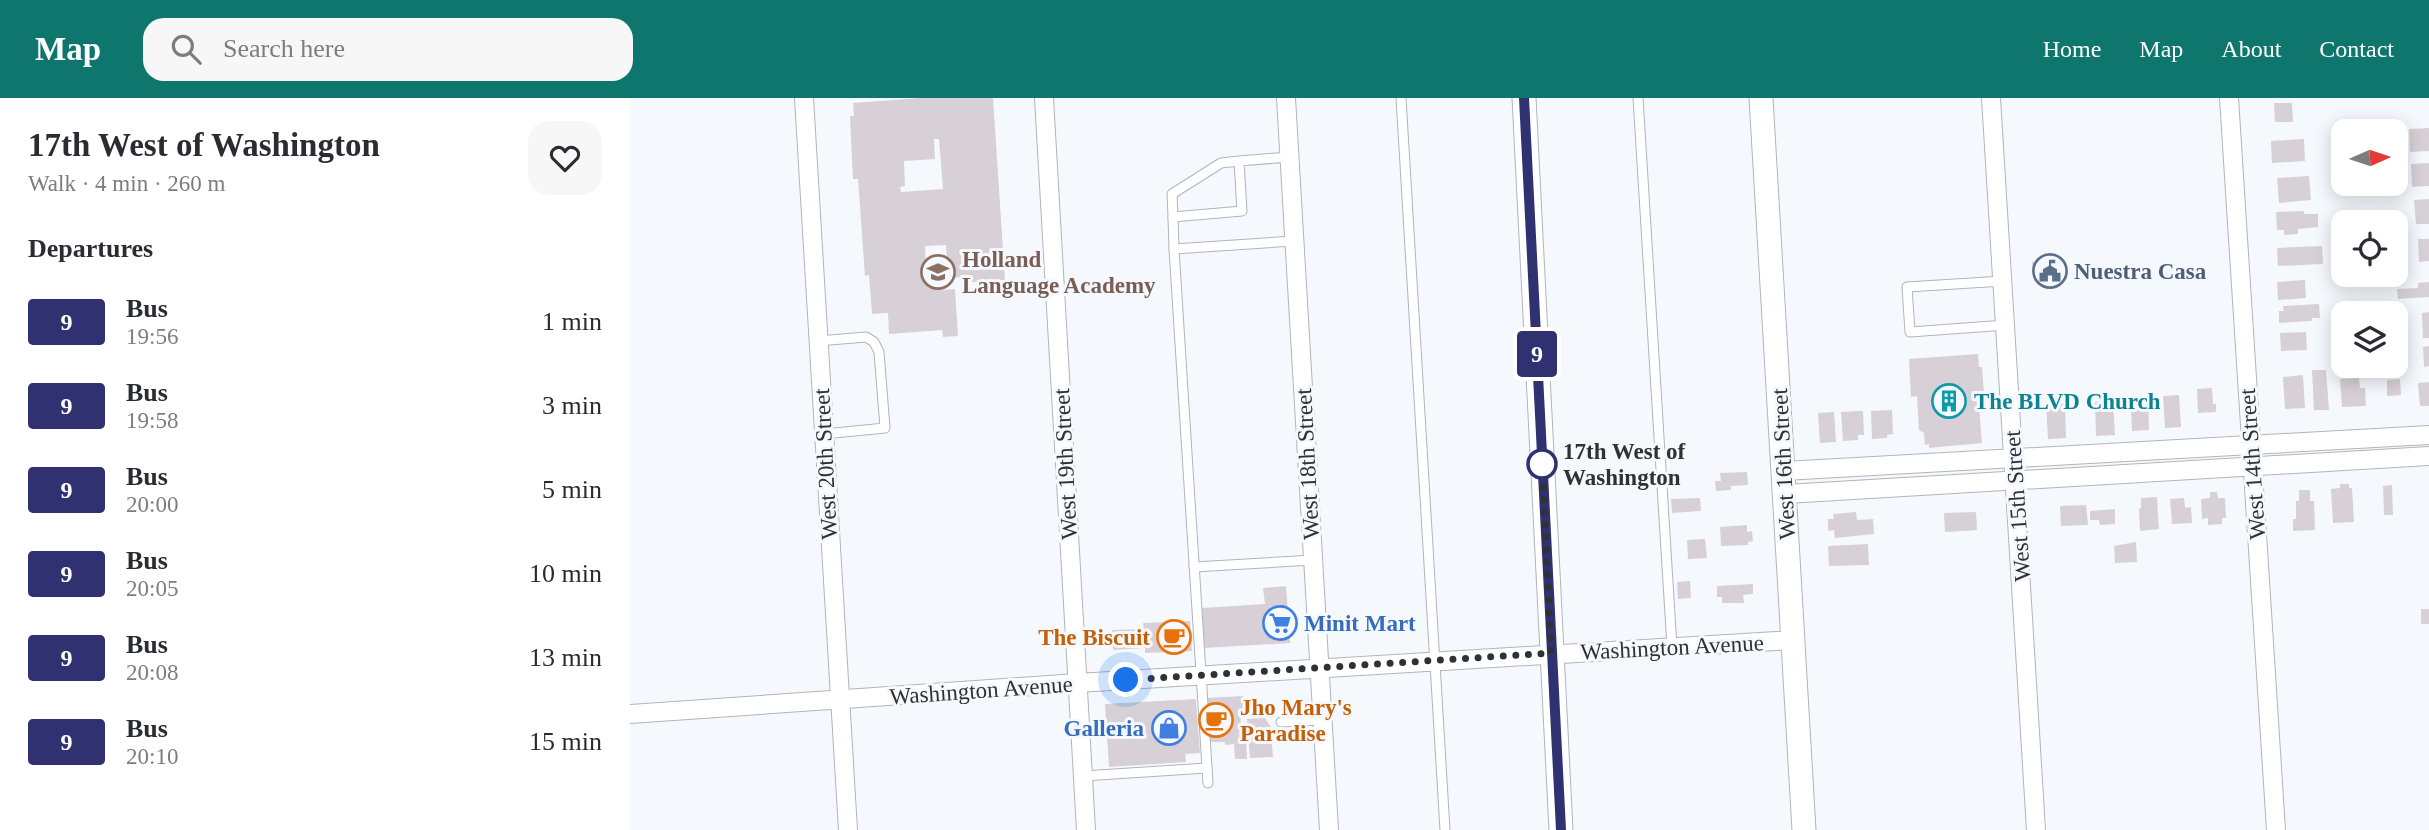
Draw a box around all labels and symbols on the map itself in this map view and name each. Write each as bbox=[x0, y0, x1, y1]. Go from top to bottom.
north arrow bbox=[2331, 119, 2408, 196]
place label: Holland Language Academy bbox=[962, 247, 1156, 298]
public building icon: Nuestra Casa bbox=[2031, 252, 2069, 290]
school or university icon: Holland Language Academy bbox=[919, 253, 957, 291]
place label: Nuestra Casa bbox=[2074, 259, 2207, 284]
line badge: 9 bbox=[1514, 331, 1560, 377]
building icon: The BLVD Church bbox=[1930, 382, 1968, 420]
street label: West 20th Street bbox=[809, 387, 842, 540]
street label: West 19th Street bbox=[1049, 387, 1082, 540]
street label: West 18th Street bbox=[1291, 387, 1324, 540]
street label: West 16th Street bbox=[1767, 387, 1800, 540]
street label: West 14th Street bbox=[2235, 387, 2270, 540]
place label: The BLVD Church bbox=[1974, 389, 2161, 414]
street label: West 15th Street bbox=[2000, 429, 2035, 582]
place label: 17th West of Washington bbox=[1563, 439, 1686, 490]
marker: 17th West of Washington bbox=[1527, 449, 1557, 479]
supermarket icon: Minit Mart bbox=[1261, 604, 1299, 642]
place label: Minit Mart bbox=[1304, 611, 1416, 636]
cafe icon: The Biscuit bbox=[1155, 618, 1193, 656]
place label: The Biscuit bbox=[1038, 625, 1150, 650]
street label: Washington Avenue bbox=[1580, 630, 1764, 665]
your location bbox=[1108, 662, 1143, 697]
street label: Washington Avenue bbox=[889, 672, 1073, 709]
place label: Jho Mary's Paradise bbox=[1240, 695, 1352, 746]
cafe icon: Jho Mary's Paradise bbox=[1197, 701, 1235, 739]
shop icon: Galleria bbox=[1150, 709, 1188, 747]
place label: Galleria bbox=[1064, 716, 1144, 741]

